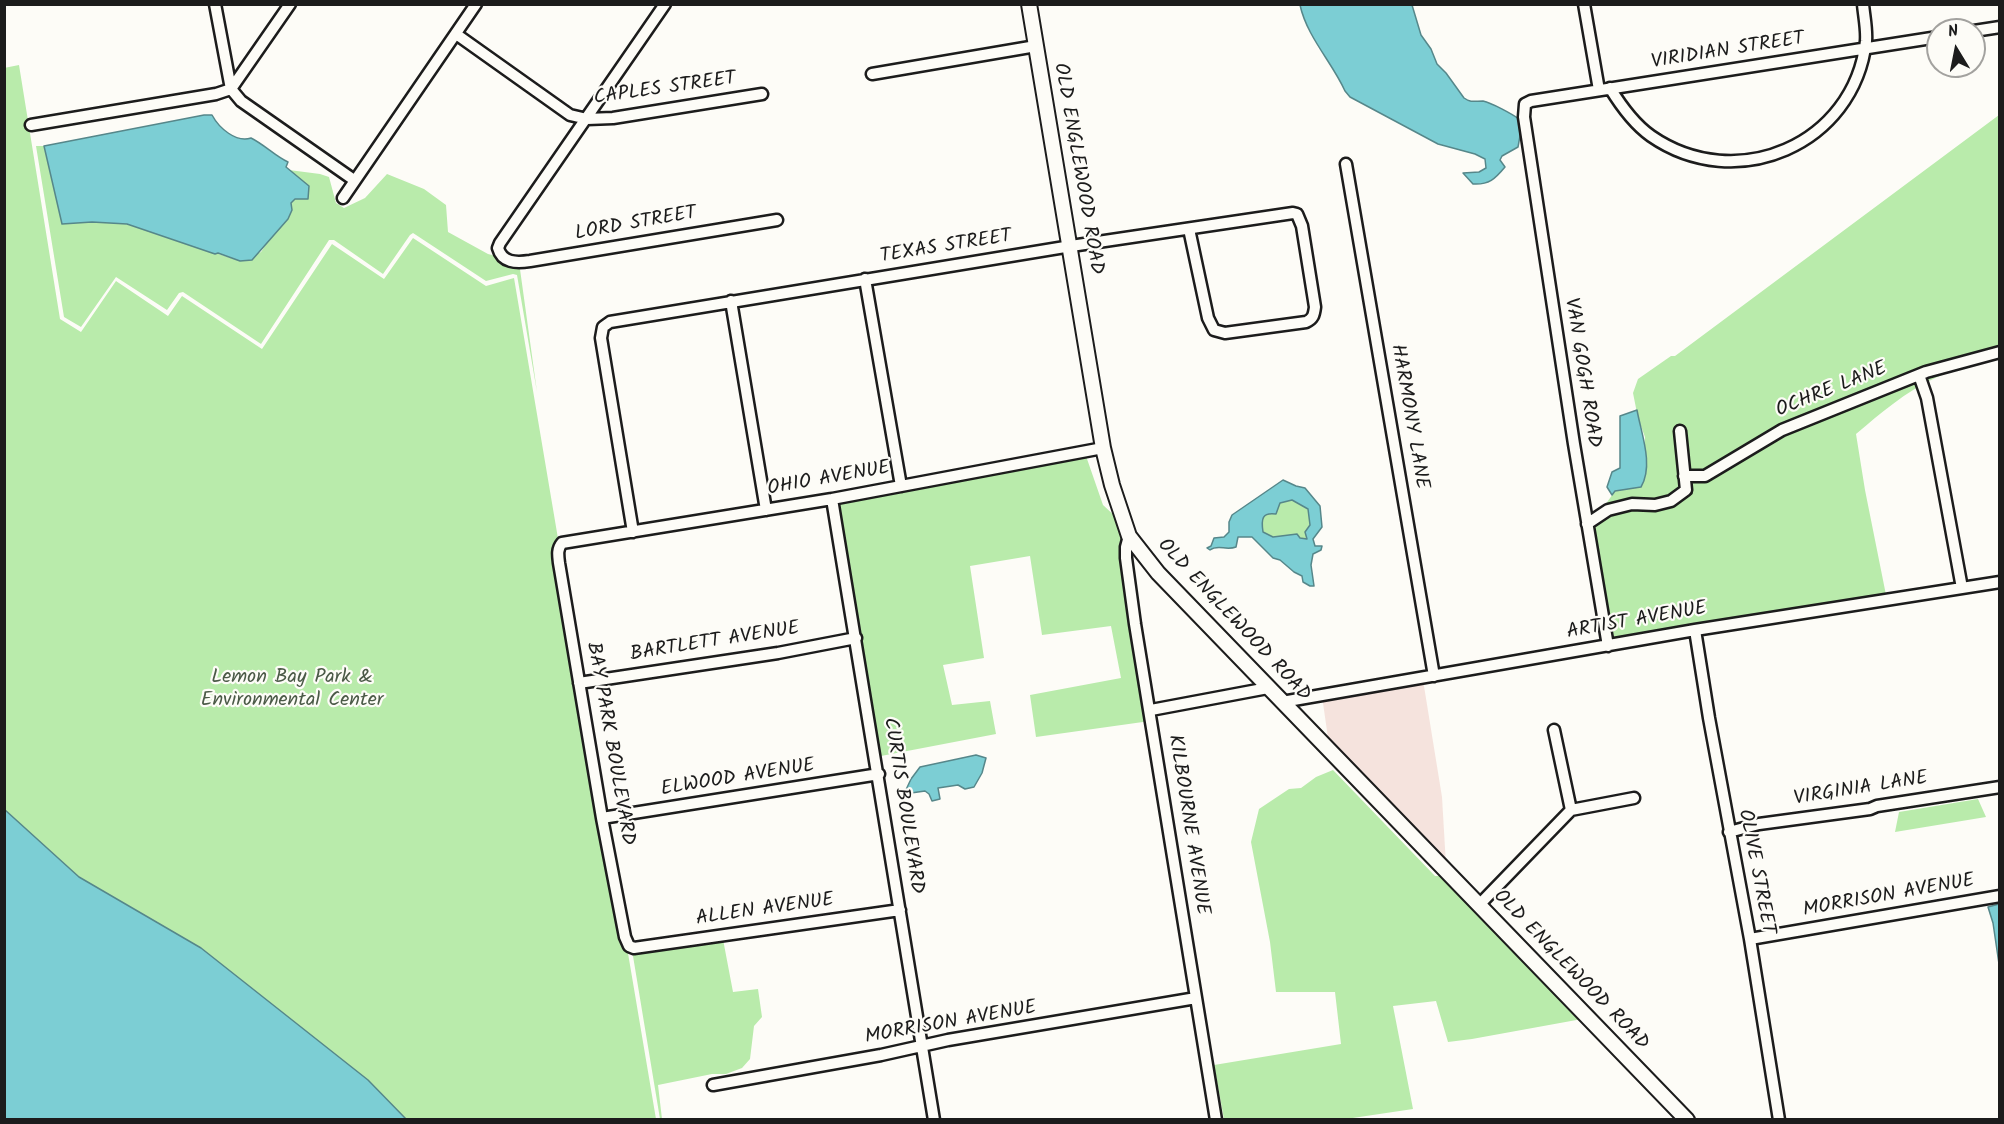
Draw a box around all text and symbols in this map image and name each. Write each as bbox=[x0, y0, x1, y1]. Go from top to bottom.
north arrow bbox=[1926, 18, 1986, 78]
text: N bbox=[1946, 19, 1960, 45]
street label: VIRIDIAN STREET bbox=[1650, 28, 1806, 76]
street label: OLD ENGLEWOOD ROAD bbox=[1047, 61, 1107, 277]
street label: CAPLES STREET bbox=[592, 68, 738, 112]
street label: LORD STREET bbox=[573, 203, 699, 247]
street label: TEXAS STREET bbox=[879, 226, 1013, 270]
street label: VAN GOGH ROAD bbox=[1557, 296, 1605, 450]
street label: HARMONY LANE bbox=[1383, 343, 1433, 491]
street label: OCHRE LANE bbox=[1773, 358, 1891, 424]
street label: OHIO AVENUE bbox=[766, 457, 892, 503]
street label: OLD ENGLEWOOD ROAD bbox=[1151, 534, 1315, 708]
street label: ARTIST AVENUE bbox=[1565, 598, 1709, 646]
street label: BARTLETT AVENUE bbox=[629, 618, 801, 668]
street label: BAY PARK BOULEVARD bbox=[579, 641, 639, 847]
park label: Lemon Bay Park & Environmental Center bbox=[201, 667, 383, 714]
street label: CURTIS BOULEVARD bbox=[876, 716, 928, 896]
street label: KILBOURNE AVENUE bbox=[1161, 733, 1213, 917]
street label: ELWOOD AVENUE bbox=[659, 755, 817, 803]
street label: VIRGINIA LANE bbox=[1792, 768, 1930, 812]
street label: OLIVE STREET bbox=[1731, 807, 1779, 937]
street label: MORRISON AVENUE bbox=[1801, 870, 1977, 924]
street label: OLD ENGLEWOOD ROAD bbox=[1487, 886, 1653, 1056]
street label: ALLEN AVENUE bbox=[695, 889, 835, 933]
street label: MORRISON AVENUE bbox=[863, 997, 1039, 1051]

